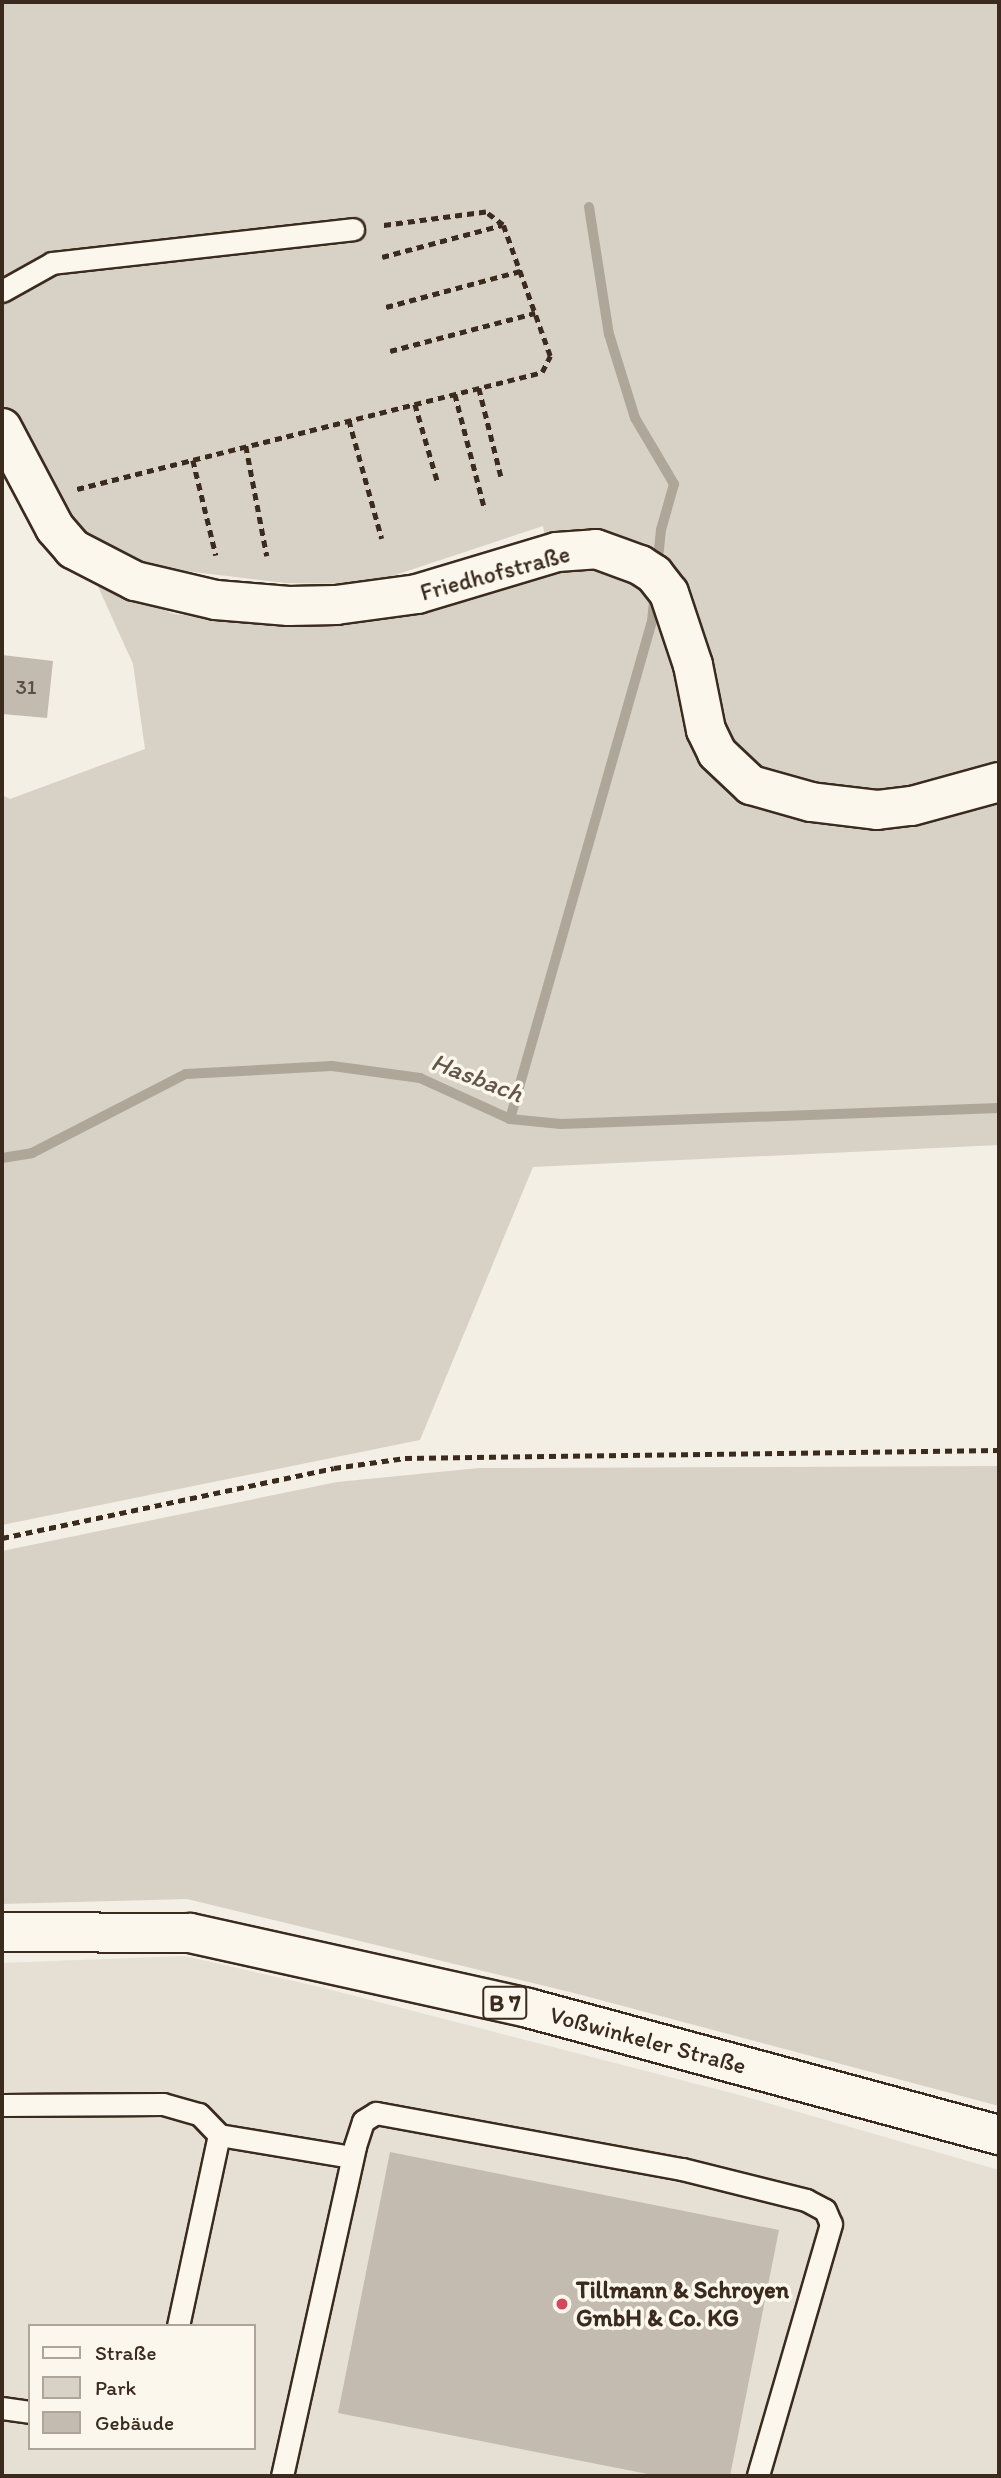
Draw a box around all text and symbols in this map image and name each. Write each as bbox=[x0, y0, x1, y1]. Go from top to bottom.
street label: Friedhofstraße bbox=[417, 539, 573, 607]
house number: 31 bbox=[15, 674, 37, 700]
water label: Hasbach bbox=[427, 1046, 527, 1110]
road number: B 7 bbox=[482, 1984, 528, 2022]
street label: Voßwinkeler Straße bbox=[547, 2000, 749, 2080]
place label: Tillmann & Schroyen GmbH & Co. KG bbox=[576, 2276, 788, 2332]
marker: Tillmann & Schroyen GmbH & Co. KG bbox=[554, 2296, 570, 2312]
legend bbox=[28, 2324, 256, 2450]
text: Straße bbox=[95, 2340, 156, 2365]
text: Park bbox=[95, 2375, 136, 2400]
text: Gebäude bbox=[95, 2410, 174, 2435]

